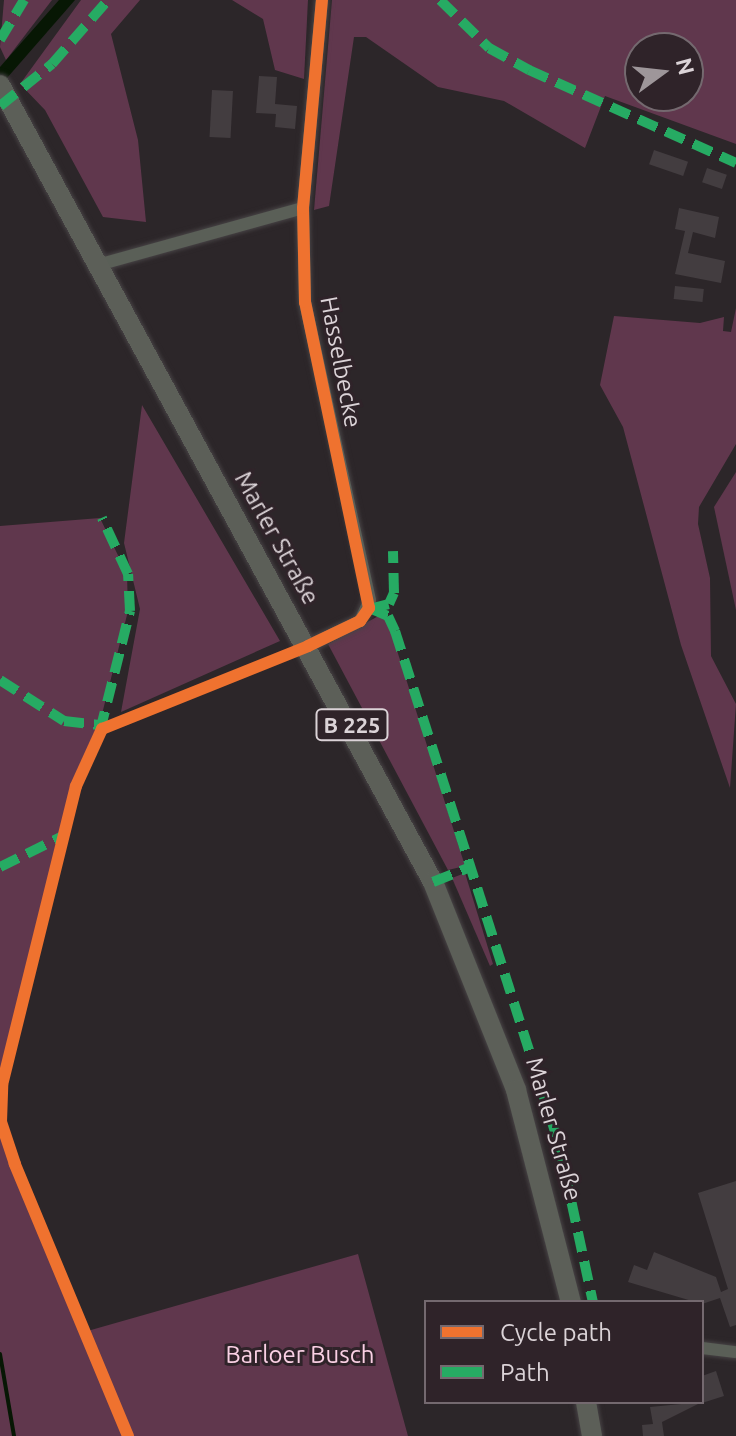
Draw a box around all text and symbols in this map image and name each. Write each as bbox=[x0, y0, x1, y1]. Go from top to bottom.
north arrow bbox=[624, 32, 704, 112]
text: N bbox=[672, 55, 700, 77]
street label: Hasselbecke bbox=[314, 294, 368, 430]
street label: Marler Straße bbox=[229, 466, 325, 610]
road number: B 225 bbox=[314, 707, 390, 743]
street label: Marler Straße bbox=[520, 1054, 588, 1204]
legend bbox=[424, 1300, 704, 1404]
text: Cycle path bbox=[500, 1319, 612, 1346]
park label: Barloer Busch bbox=[225, 1341, 375, 1369]
text: Path bbox=[500, 1359, 550, 1386]

